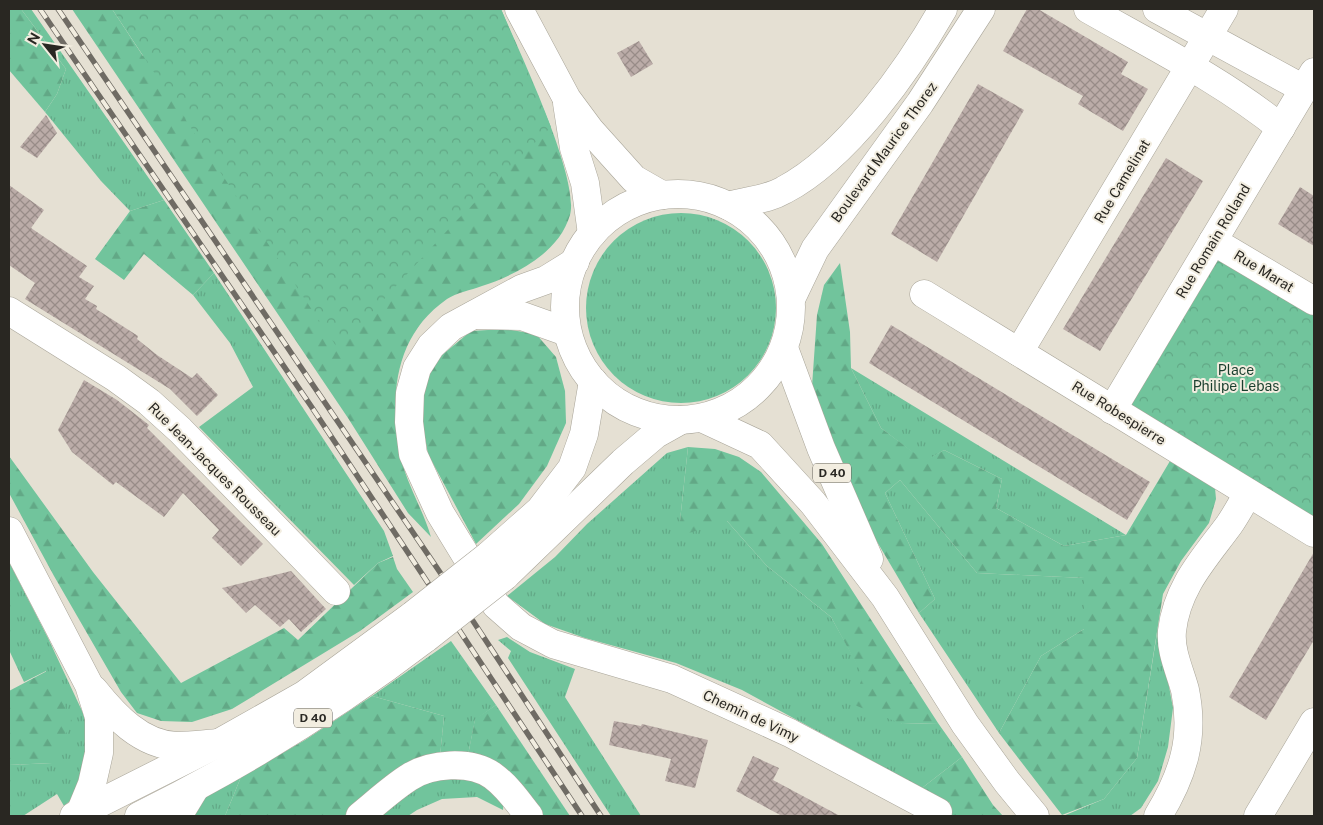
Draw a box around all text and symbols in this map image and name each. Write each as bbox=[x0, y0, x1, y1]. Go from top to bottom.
north arrow bbox=[20, 20, 70, 70]
text: N bbox=[24, 30, 43, 47]
street label: Boulevard Maurice Thorez bbox=[828, 79, 940, 225]
street label: Rue Camelinat bbox=[1091, 136, 1153, 226]
street label: Rue Romain Rolland bbox=[1173, 181, 1253, 301]
street label: Rue Marat bbox=[1231, 247, 1297, 295]
park label: Place Philipe Lebas bbox=[1193, 362, 1279, 394]
street label: Rue Robespierre bbox=[1069, 378, 1169, 448]
street label: Rue Jean-Jacques Rousseau bbox=[145, 399, 285, 539]
road number: D 40 bbox=[813, 463, 851, 482]
street label: Chemin de Vimy bbox=[700, 687, 802, 745]
road number: D 40 bbox=[294, 708, 332, 728]

